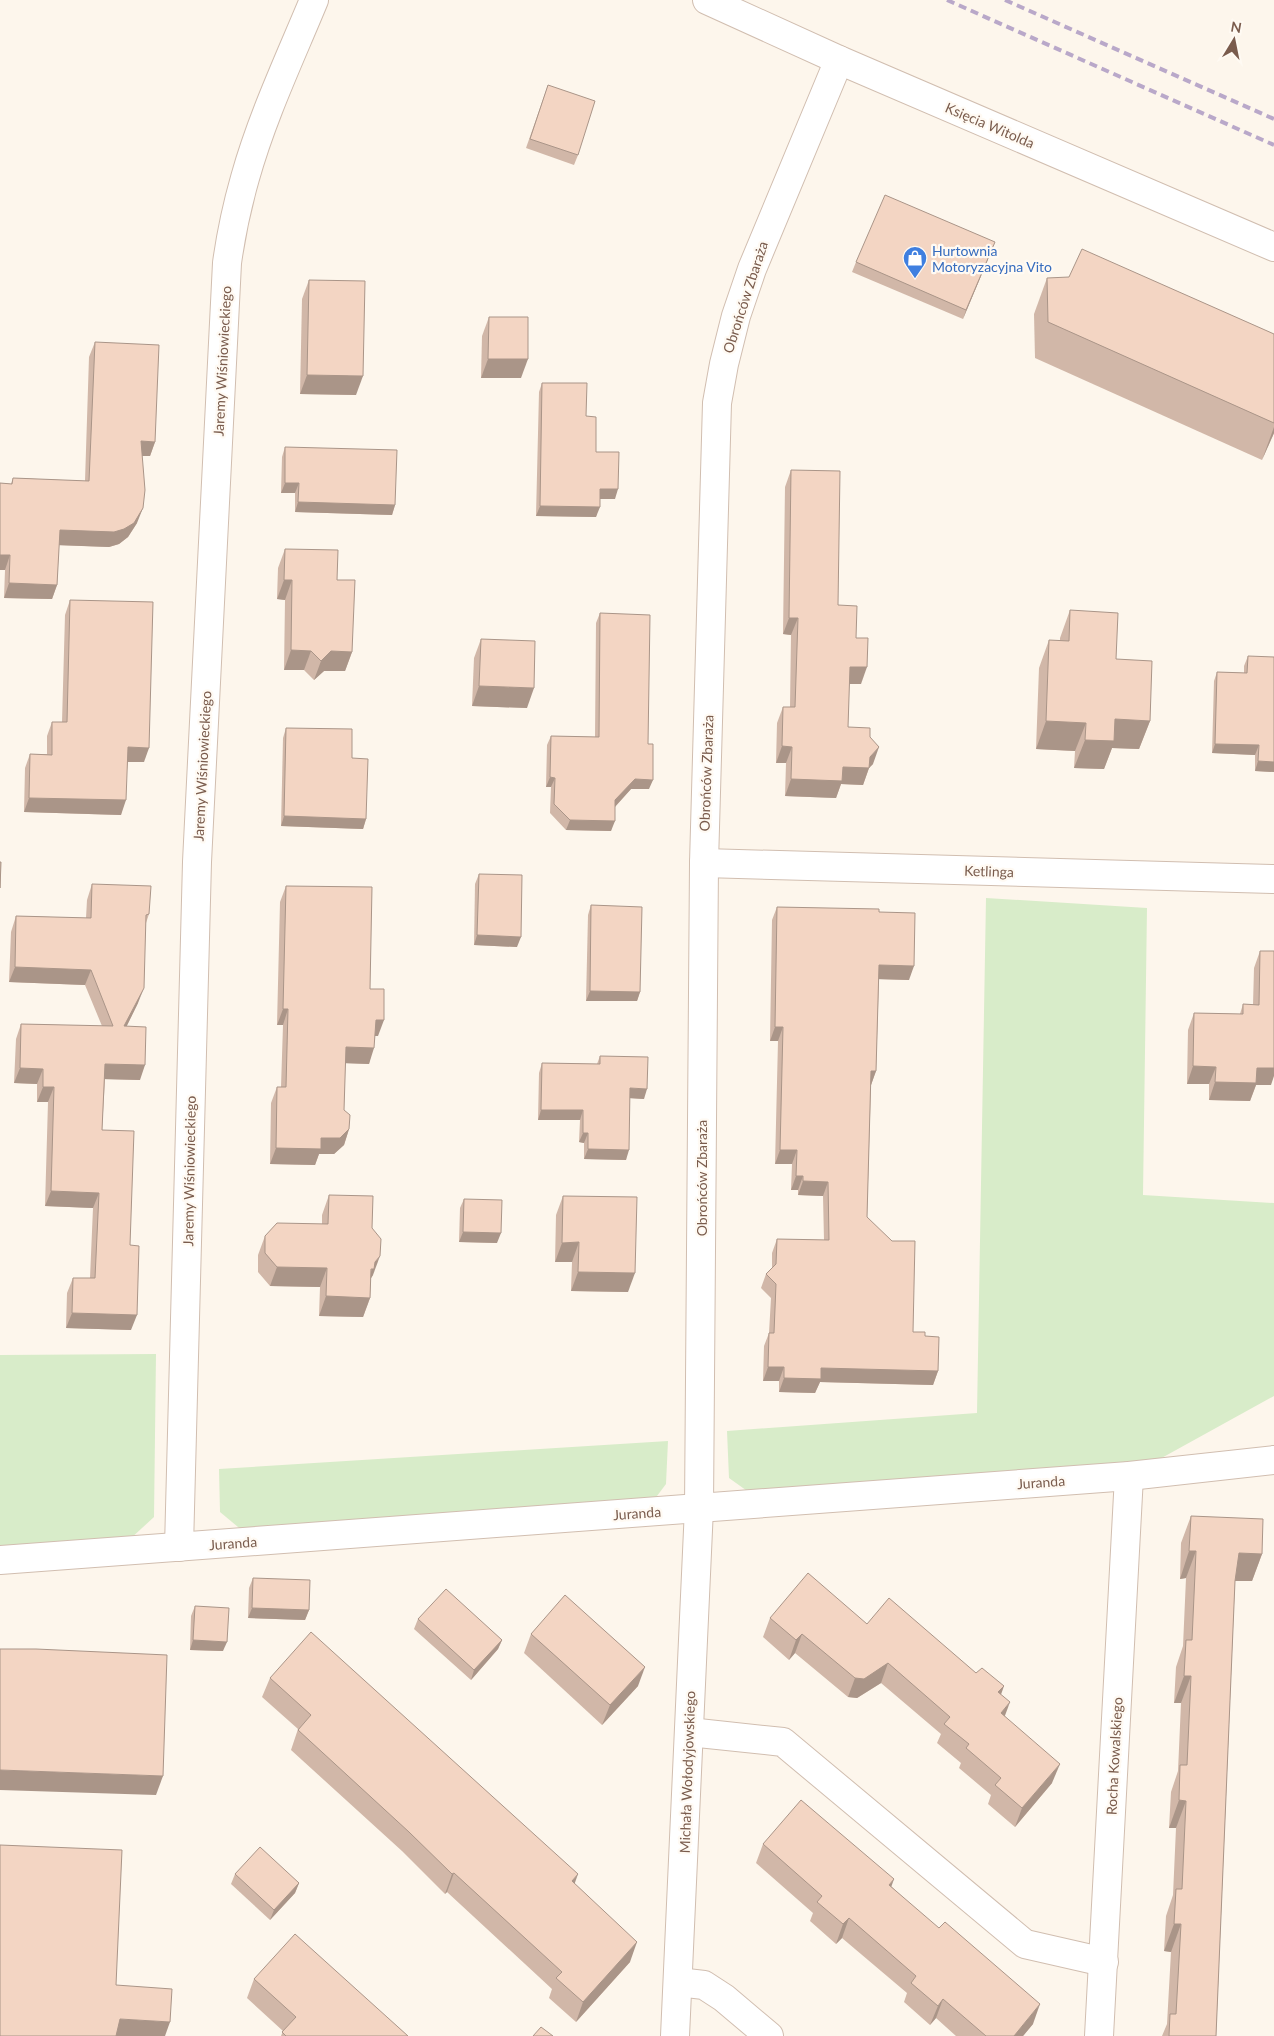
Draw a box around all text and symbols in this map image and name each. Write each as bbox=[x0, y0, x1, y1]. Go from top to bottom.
north arrow bbox=[1209, 15, 1259, 65]
text: N bbox=[1230, 17, 1243, 36]
street label: Księcia Witolda bbox=[943, 99, 1037, 151]
street label: Obrońców Zbaraża bbox=[719, 239, 771, 355]
place label: Hurtownia Motoryzacyjna Vito bbox=[932, 242, 1052, 275]
shop icon: Hurtownia Motoryzacyjna Vito bbox=[902, 245, 928, 279]
street label: Jaremy Wiśniowieckiego bbox=[210, 285, 234, 437]
street label: Jaremy Wiśniowieckiego bbox=[190, 690, 214, 842]
street label: Obrońców Zbaraża bbox=[695, 714, 717, 832]
street label: Ketlinga bbox=[964, 862, 1014, 880]
street label: Jaremy Wiśniowieckiego bbox=[179, 1095, 199, 1246]
street label: Obrońców Zbaraża bbox=[693, 1120, 710, 1236]
street label: Juranda bbox=[1016, 1472, 1066, 1492]
street label: Juranda bbox=[612, 1503, 662, 1523]
street label: Juranda bbox=[208, 1533, 258, 1553]
street label: Michała Wołodyjowskiego bbox=[676, 1690, 698, 1854]
street label: Rocha Kowalskiego bbox=[1102, 1697, 1126, 1815]

